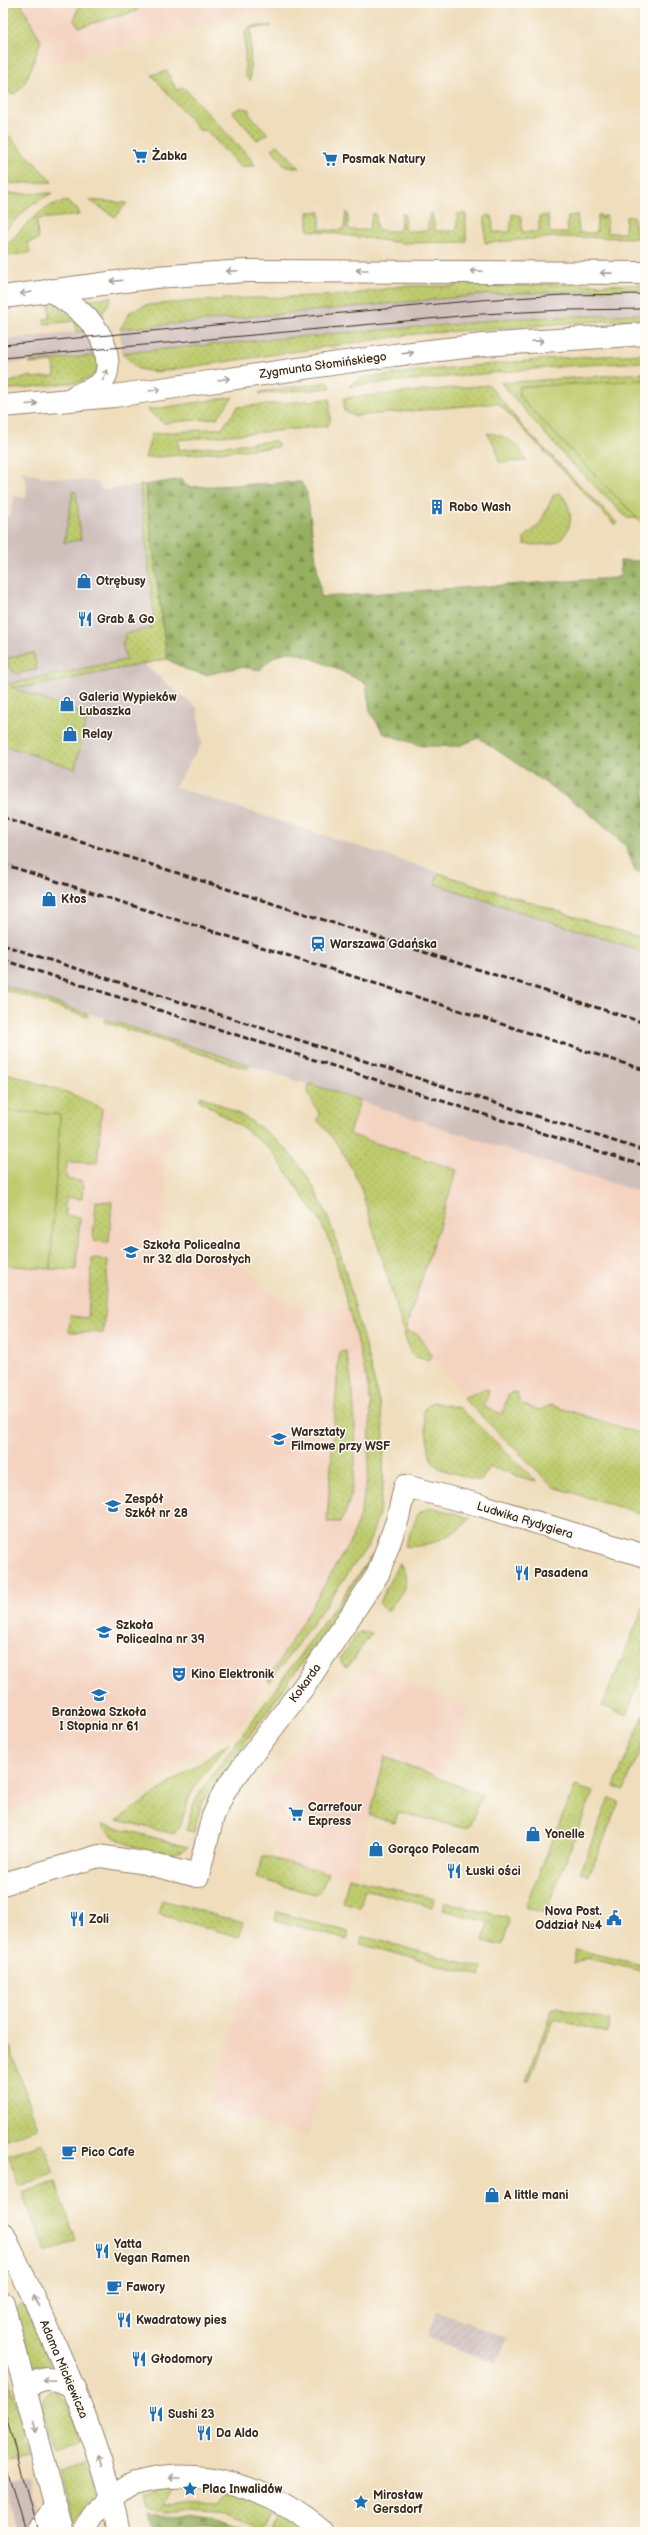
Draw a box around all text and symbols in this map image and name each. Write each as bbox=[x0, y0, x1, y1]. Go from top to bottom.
supermarket icon: Żabka bbox=[131, 147, 149, 165]
place label: Żabka bbox=[152, 147, 187, 164]
supermarket icon: Posmak Natury bbox=[321, 150, 339, 168]
place label: Posmak Natury bbox=[342, 152, 426, 167]
one-way arrow bbox=[356, 266, 369, 274]
one-way arrow bbox=[470, 267, 483, 275]
one-way arrow bbox=[226, 268, 239, 275]
one-way arrow bbox=[600, 269, 613, 277]
one-way arrow bbox=[110, 277, 123, 285]
one-way arrow bbox=[20, 290, 33, 298]
one-way arrow bbox=[531, 338, 544, 345]
street label: Zygmunta Słomińskiego bbox=[257, 349, 388, 382]
one-way arrow bbox=[401, 350, 414, 357]
one-way arrow bbox=[101, 369, 109, 381]
one-way arrow bbox=[217, 375, 230, 383]
one-way arrow bbox=[148, 386, 161, 394]
one-way arrow bbox=[25, 400, 38, 407]
building icon: Robo Wash bbox=[428, 498, 446, 516]
place label: Robo Wash bbox=[449, 500, 511, 515]
shop icon: Otrębusy bbox=[75, 572, 93, 590]
place label: Otrębusy bbox=[96, 574, 146, 589]
restaurant icon: Grab & Go bbox=[76, 610, 94, 628]
place label: Grab & Go bbox=[97, 612, 155, 627]
place label: Galeria Wypieków Lubaszka bbox=[79, 690, 177, 719]
shop icon: Galeria Wypieków Lubaszka bbox=[58, 695, 76, 713]
shop icon: Relay bbox=[61, 725, 79, 743]
place label: Relay bbox=[82, 727, 113, 742]
shop icon: Kłos bbox=[40, 890, 58, 908]
place label: Kłos bbox=[61, 892, 87, 907]
station icon: Warszawa Gdańska bbox=[309, 935, 327, 953]
place label: Warszawa Gdańska bbox=[330, 937, 437, 952]
place label: Szkoła Policealna nr 32 dla Dorosłych bbox=[143, 1238, 251, 1267]
school or university icon: Szkoła Policealna nr 32 dla Dorosłych bbox=[122, 1243, 140, 1261]
place label: Warsztaty Filmowe przy WSF bbox=[291, 1425, 391, 1454]
school or university icon: Warsztaty Filmowe przy WSF bbox=[270, 1430, 288, 1448]
place label: Zespół Szkół nr 28 bbox=[125, 1492, 188, 1521]
school or university icon: Zespół Szkół nr 28 bbox=[104, 1497, 122, 1515]
street label: Ludwika Rydygiera bbox=[475, 1499, 575, 1542]
restaurant icon: Pasadena bbox=[513, 1564, 531, 1582]
place label: Pasadena bbox=[534, 1566, 588, 1581]
place label: Szkoła Policealna nr 39 bbox=[116, 1618, 205, 1647]
school or university icon: Szkoła Policealna nr 39 bbox=[95, 1623, 113, 1641]
street label: Kokarda bbox=[286, 1661, 325, 1706]
theatre icon: Kino Elektronik bbox=[170, 1665, 188, 1683]
place label: Kino Elektronik bbox=[191, 1667, 275, 1682]
school or university icon: Branżowa Szkoła I Stopnia nr 61 bbox=[90, 1686, 108, 1704]
place label: Branżowa Szkoła I Stopnia nr 61 bbox=[52, 1705, 147, 1734]
place label: Carrefour Express bbox=[308, 1800, 362, 1829]
supermarket icon: Carrefour Express bbox=[287, 1805, 305, 1823]
shop icon: Yonelle bbox=[524, 1825, 542, 1843]
place label: Yonelle bbox=[545, 1827, 585, 1842]
shop icon: Gorąco Polecam bbox=[367, 1840, 385, 1858]
place label: Gorąco Polecam bbox=[388, 1842, 479, 1857]
restaurant icon: Łuski ości bbox=[445, 1862, 463, 1880]
place label: Łuski ości bbox=[465, 1864, 521, 1879]
place label: Nova Post. Oddział №4 bbox=[535, 1904, 602, 1933]
public building icon: Nova Post. Oddział №4 bbox=[605, 1909, 623, 1927]
restaurant icon: Zoli bbox=[68, 1910, 86, 1928]
place label: Zoli bbox=[89, 1912, 109, 1927]
cafe icon: Pico Cafe bbox=[60, 2143, 78, 2161]
place label: Pico Cafe bbox=[81, 2145, 135, 2160]
shop icon: A little mani bbox=[483, 2186, 501, 2204]
place label: A little mani bbox=[503, 2188, 569, 2203]
place label: Yatta Vegan Ramen bbox=[114, 2237, 190, 2266]
restaurant icon: Yatta Vegan Ramen bbox=[93, 2242, 111, 2260]
cafe icon: Fawory bbox=[105, 2278, 123, 2296]
place label: Fawory bbox=[126, 2280, 165, 2295]
one-way arrow bbox=[32, 2296, 39, 2308]
restaurant icon: Kwadratowy pies bbox=[115, 2311, 133, 2329]
place label: Kwadratowy pies bbox=[136, 2313, 227, 2328]
street label: Adama Mickiewicza bbox=[36, 2318, 91, 2421]
restaurant icon: Głodomory bbox=[130, 2350, 148, 2368]
place label: Głodomory bbox=[151, 2352, 213, 2367]
one-way arrow bbox=[43, 2376, 56, 2383]
restaurant icon: Sushi 23 bbox=[147, 2405, 165, 2423]
place label: Sushi 23 bbox=[168, 2407, 215, 2422]
one-way arrow bbox=[32, 2420, 39, 2433]
restaurant icon: Da Aldo bbox=[195, 2424, 213, 2442]
place label: Da Aldo bbox=[216, 2426, 259, 2441]
one-way arrow bbox=[95, 2455, 103, 2467]
one-way arrow bbox=[168, 2474, 181, 2482]
place icon: Plac Inwalidów bbox=[181, 2480, 199, 2498]
place label: Plac Inwalidów bbox=[202, 2482, 282, 2497]
place label: Mirosław Gersdorf bbox=[373, 2488, 423, 2517]
place icon: Mirosław Gersdorf bbox=[352, 2493, 370, 2511]

